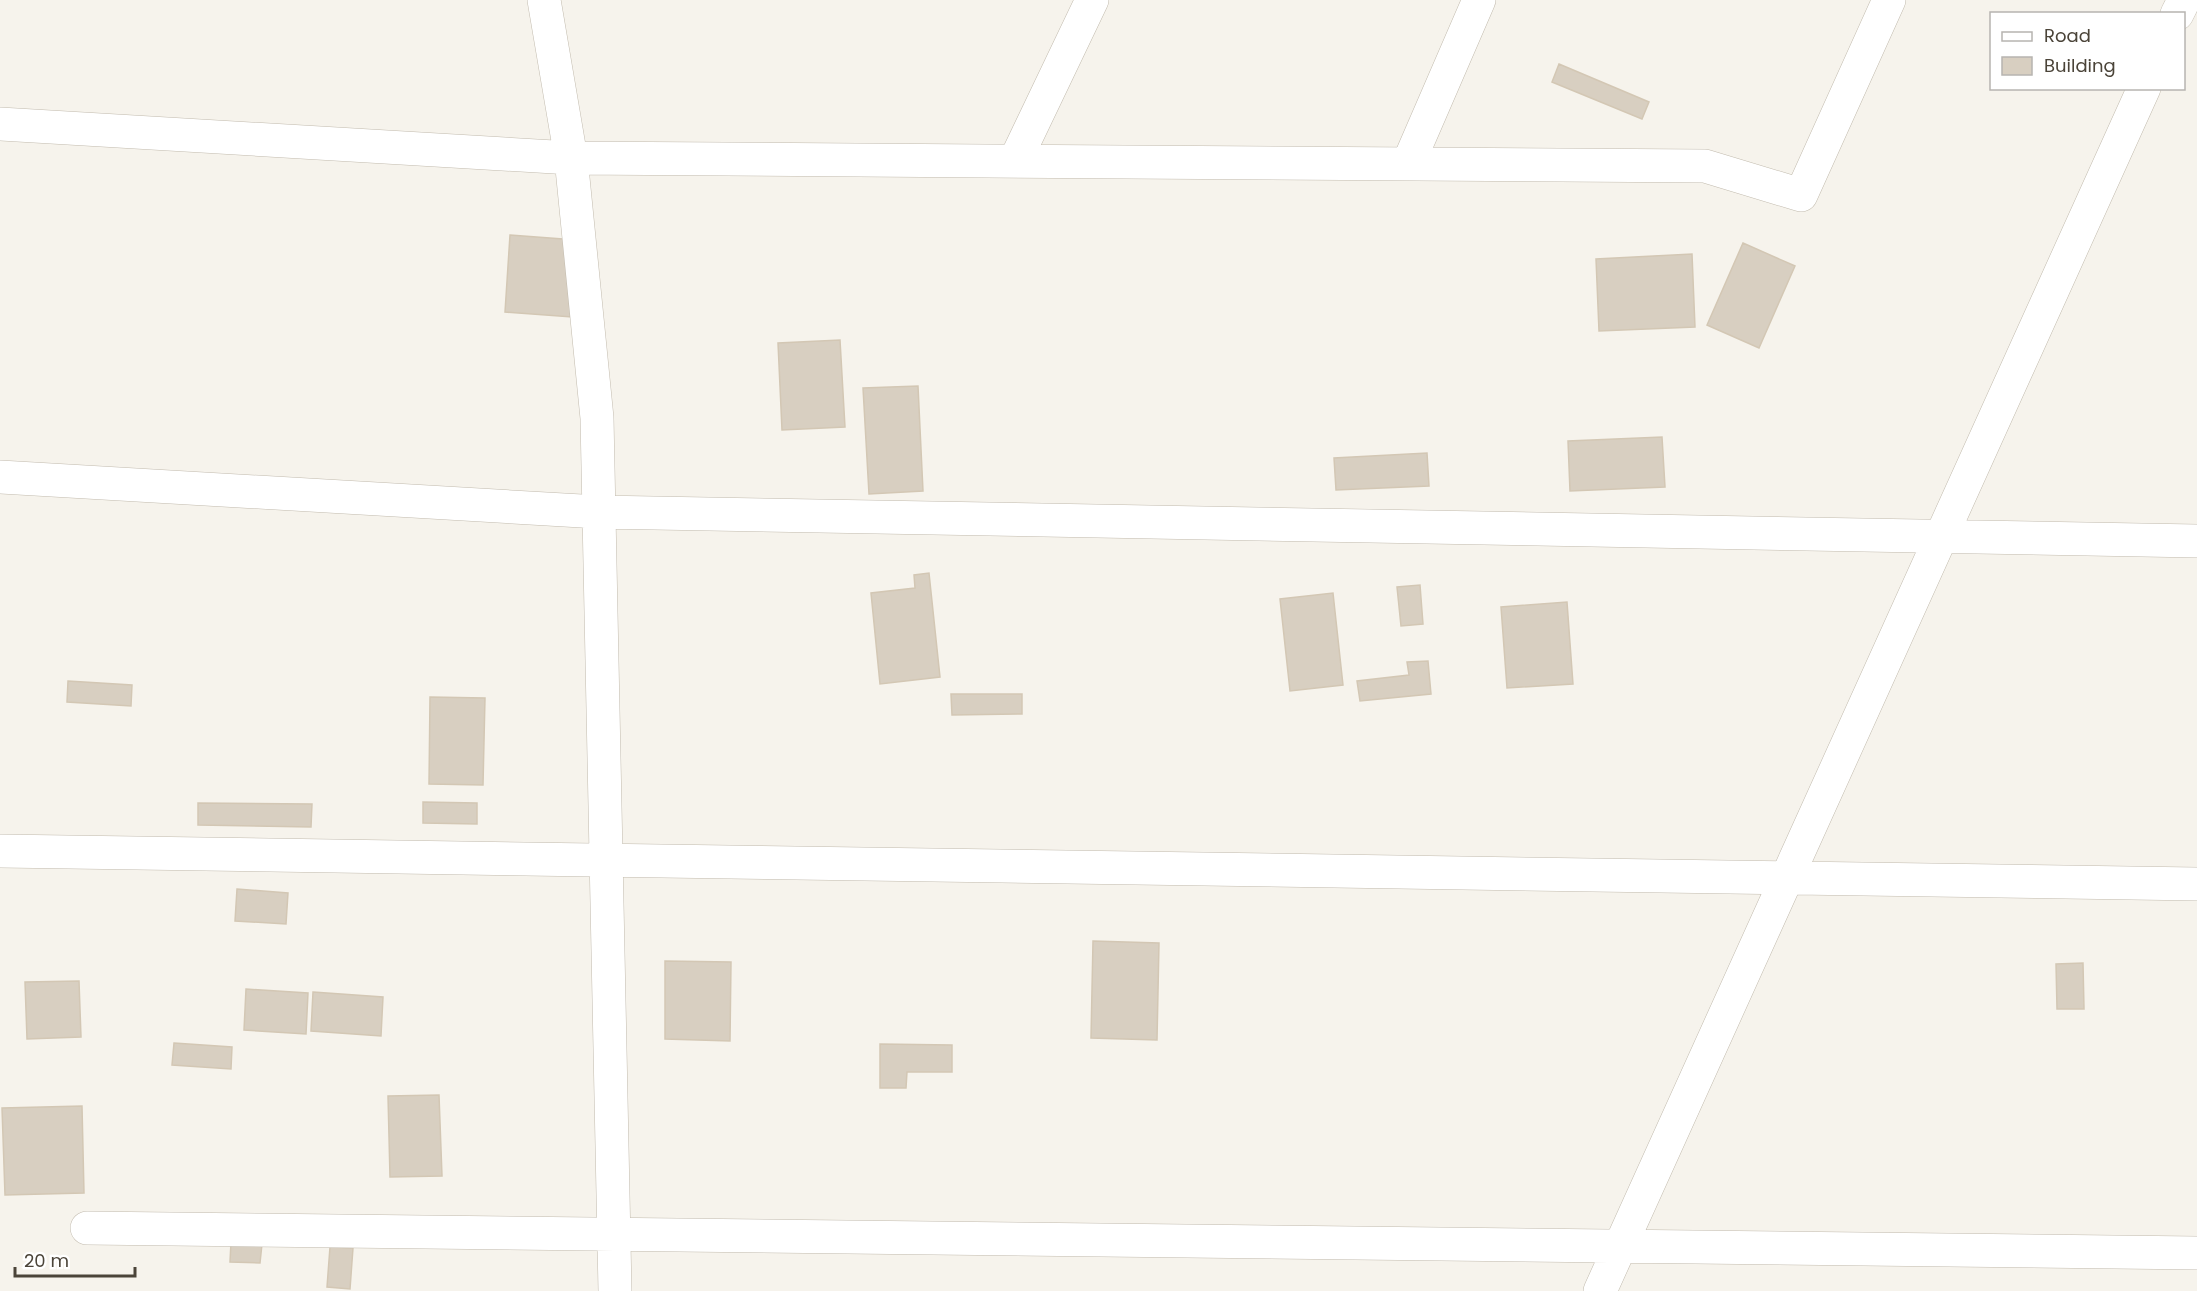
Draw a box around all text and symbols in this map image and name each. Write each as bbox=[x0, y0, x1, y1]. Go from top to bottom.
legend bbox=[1990, 12, 2185, 90]
text: Road bbox=[2044, 23, 2091, 48]
text: Building bbox=[2044, 53, 2116, 78]
scale bar bbox=[15, 1240, 135, 1278]
text: 20 m bbox=[24, 1248, 69, 1273]

